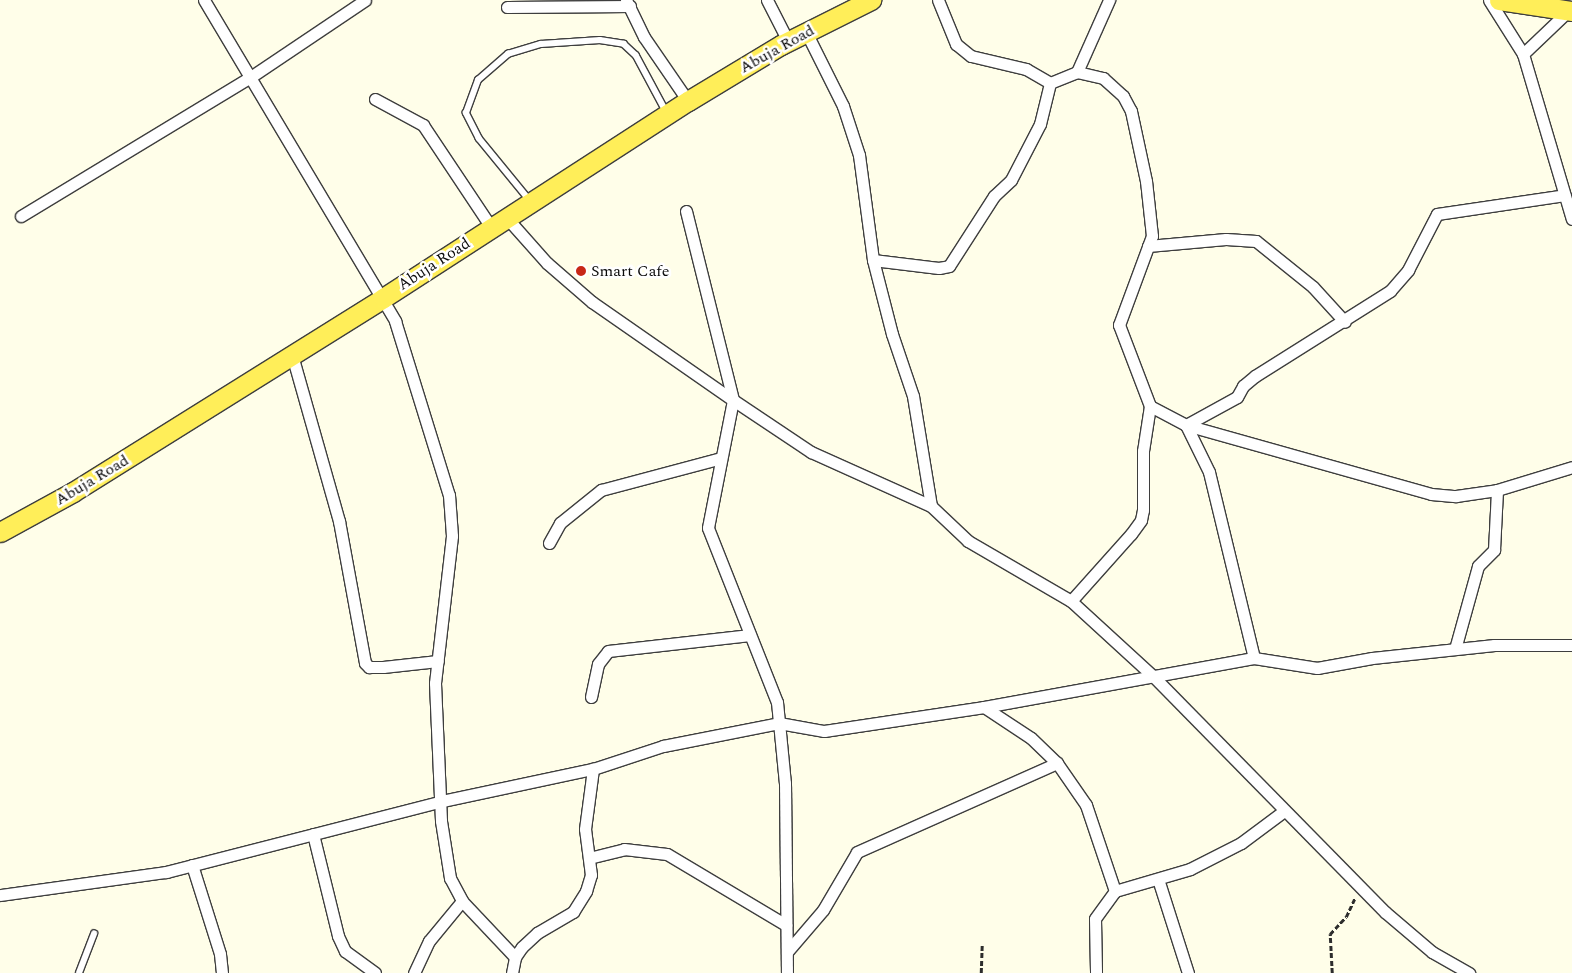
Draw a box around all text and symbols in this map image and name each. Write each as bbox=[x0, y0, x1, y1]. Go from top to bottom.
street label: Abuja Road bbox=[736, 21, 818, 77]
street label: Abuja Road bbox=[394, 233, 474, 295]
place label: Smart Cafe bbox=[591, 261, 670, 281]
marker: Smart Cafe bbox=[575, 265, 587, 277]
street label: Abuja Road bbox=[52, 451, 132, 509]

